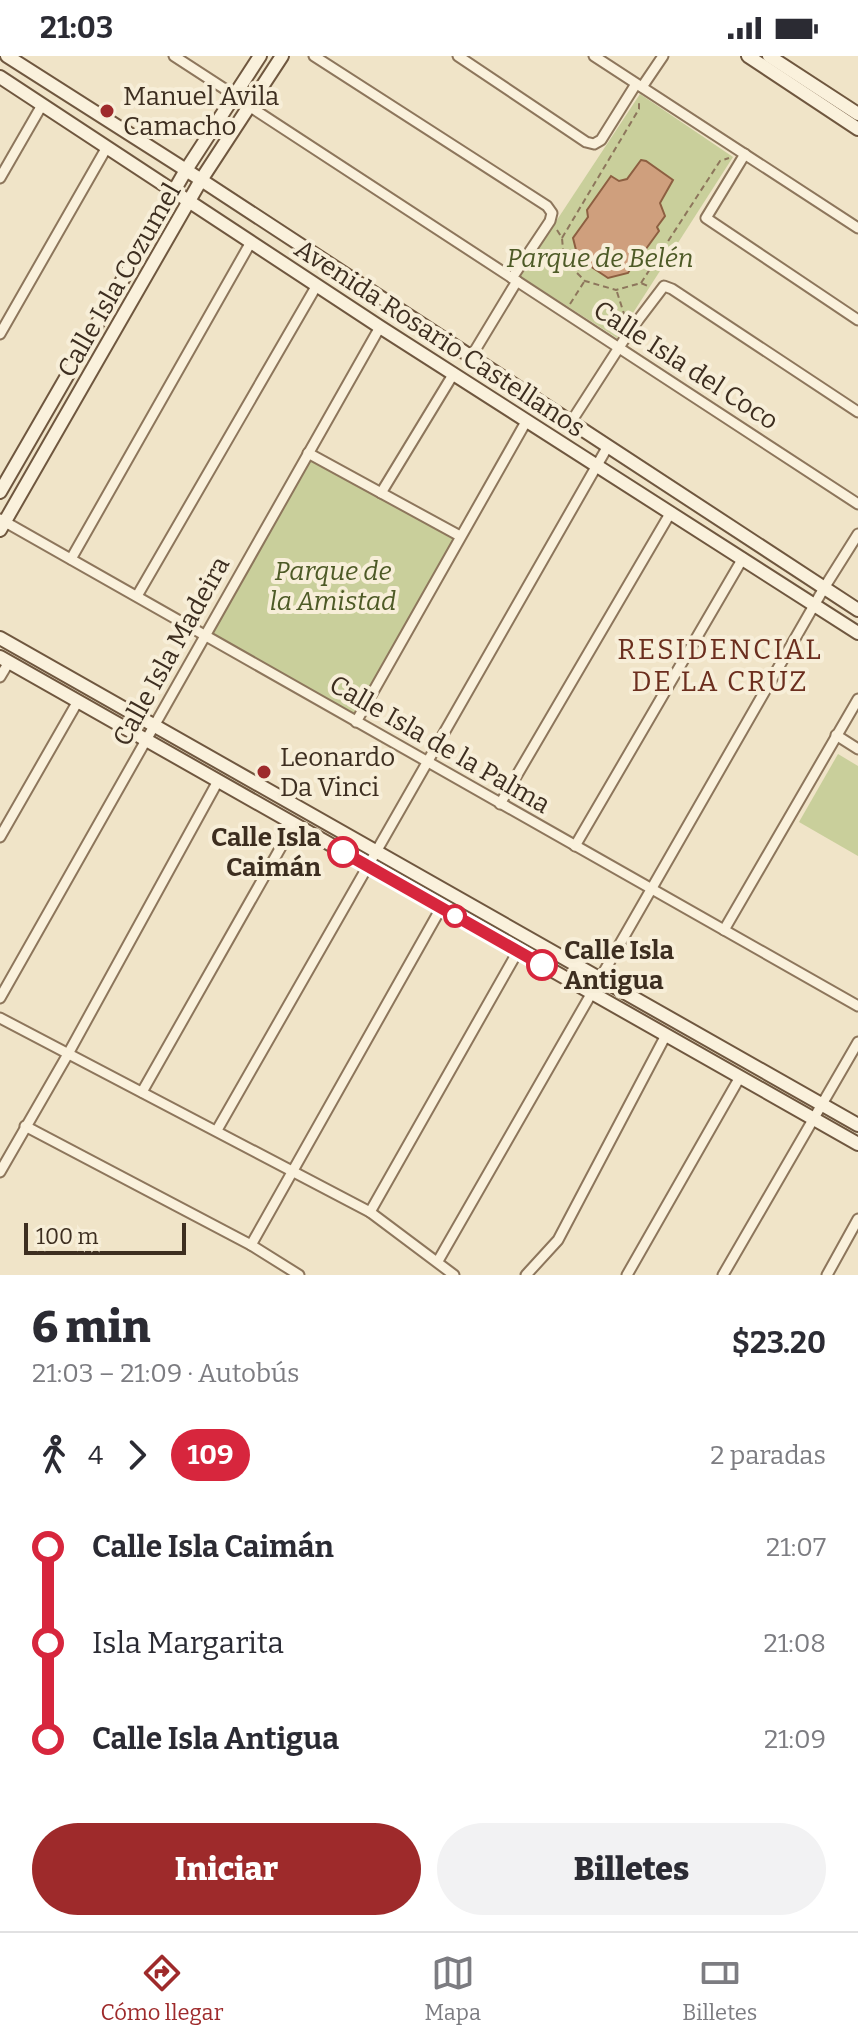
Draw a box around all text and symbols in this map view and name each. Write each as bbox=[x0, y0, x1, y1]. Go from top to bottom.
text: 21:03 bbox=[40, 10, 113, 46]
place label: Manuel Avila Camacho bbox=[123, 81, 279, 142]
marker: Manuel Avila Camacho bbox=[98, 102, 116, 120]
street label: Calle Isla Cozumel bbox=[51, 178, 188, 383]
street label: Avenida Rosario Castellanos bbox=[289, 233, 590, 444]
park label: Parque de Belén bbox=[507, 243, 693, 274]
street label: Calle Isla del Coco bbox=[588, 294, 784, 437]
street label: Calle Isla Madeira bbox=[107, 551, 236, 751]
park label: Parque de la Amistad bbox=[270, 556, 396, 617]
district label: RESIDENCIAL DE LA CRUZ bbox=[617, 633, 823, 698]
street label: Calle Isla de la Palma bbox=[324, 669, 556, 820]
place label: Leonardo Da Vinci bbox=[280, 742, 395, 803]
marker: Leonardo Da Vinci bbox=[255, 763, 273, 781]
place label: Calle Isla Caimán bbox=[211, 822, 321, 883]
marker: Calle Isla Caimán bbox=[328, 837, 358, 867]
unlabelled marker bbox=[444, 905, 466, 927]
place label: Calle Isla Antigua bbox=[564, 935, 674, 996]
marker: Calle Isla Antigua bbox=[527, 950, 557, 980]
scale bar bbox=[24, 1219, 186, 1255]
text: 100 m bbox=[36, 1223, 99, 1250]
text: 6 min bbox=[32, 1301, 151, 1354]
text: $23.20 bbox=[732, 1325, 826, 1361]
text: 21:03 – 21:09 · Autobús bbox=[32, 1358, 300, 1389]
icon: walk bbox=[32, 1433, 76, 1477]
icon: forward bbox=[115, 1433, 159, 1477]
text: 109 bbox=[187, 1438, 234, 1471]
text: 4 bbox=[88, 1440, 103, 1471]
text: 2 paradas bbox=[710, 1440, 826, 1471]
text: Calle Isla Caimán bbox=[92, 1529, 334, 1565]
text: 21:07 bbox=[766, 1532, 826, 1563]
text: Isla Margarita bbox=[92, 1625, 284, 1661]
text: 21:08 bbox=[764, 1628, 826, 1659]
text: Calle Isla Antigua bbox=[92, 1721, 339, 1757]
text: 21:09 bbox=[764, 1724, 826, 1755]
button: Iniciar bbox=[32, 1823, 421, 1915]
button: Billetes bbox=[437, 1823, 826, 1915]
tab: Cómo llegar bbox=[101, 1951, 223, 2026]
tab: Mapa bbox=[425, 1951, 481, 2026]
tab: Billetes bbox=[682, 1951, 757, 2026]

